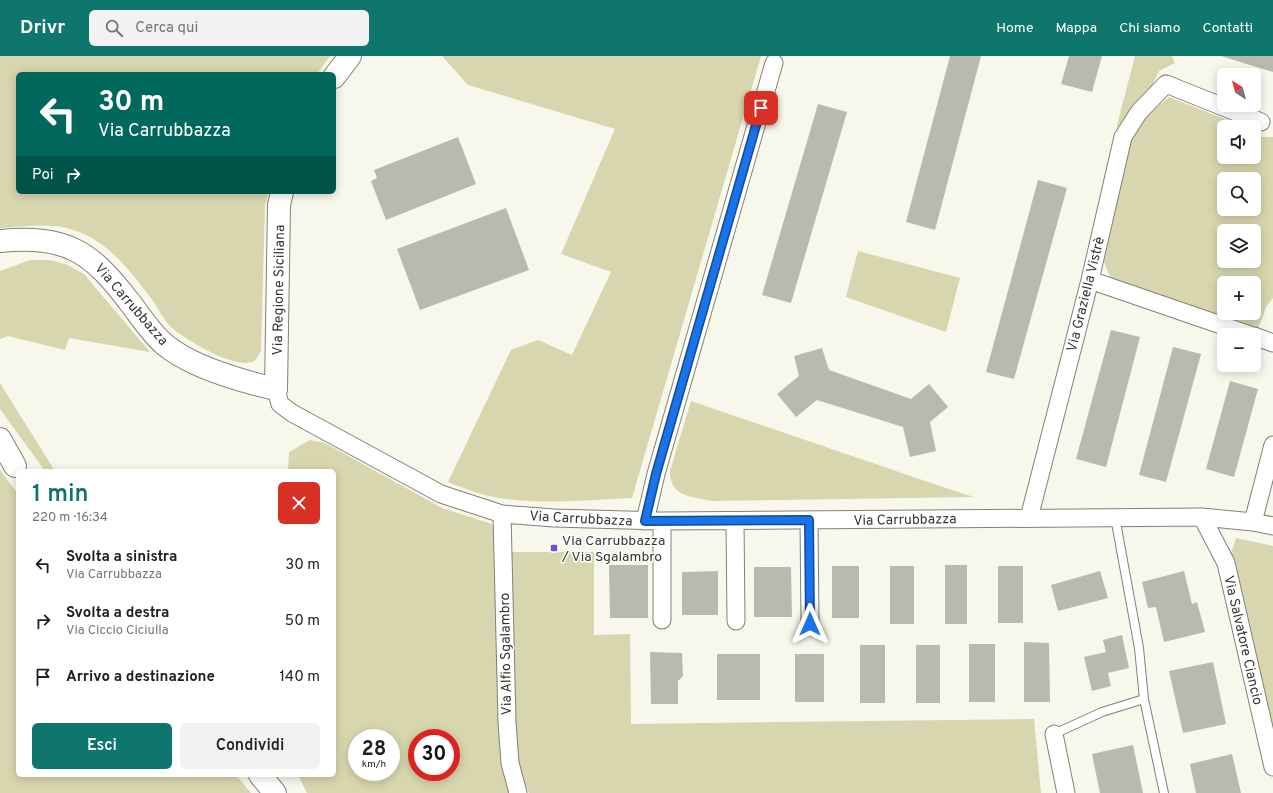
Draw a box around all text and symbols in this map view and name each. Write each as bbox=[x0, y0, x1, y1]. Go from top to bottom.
search box bbox=[89, 10, 369, 46]
text: Drivr bbox=[20, 16, 65, 40]
icon: search bbox=[103, 17, 125, 39]
text: Cerca qui bbox=[135, 19, 198, 38]
text: Home bbox=[996, 20, 1033, 37]
text: Mappa bbox=[1055, 20, 1097, 37]
text: Chi siamo bbox=[1119, 20, 1181, 37]
text: Contatti bbox=[1203, 20, 1253, 37]
north arrow bbox=[1217, 68, 1261, 112]
map controls bbox=[1217, 68, 1261, 372]
text: 30 m bbox=[98, 85, 164, 121]
icon: left bbox=[32, 88, 84, 140]
pin bbox=[744, 91, 778, 125]
icon: arrive bbox=[750, 97, 772, 119]
text: Via Carrubbazza bbox=[98, 120, 231, 143]
button: sound bbox=[1217, 120, 1261, 164]
icon: right bbox=[62, 164, 84, 186]
text: Poi bbox=[32, 166, 54, 185]
button: search bbox=[1217, 172, 1261, 216]
button: layers bbox=[1217, 224, 1261, 268]
street label: Via Regione Siciliana bbox=[270, 225, 289, 356]
street label: Via Graziella Vistrè bbox=[1064, 235, 1109, 354]
street label: Via Carrubbazza bbox=[91, 260, 171, 350]
button: + bbox=[1217, 276, 1261, 320]
button: − bbox=[1217, 328, 1261, 372]
text: 1 min bbox=[32, 480, 89, 510]
button: close bbox=[278, 482, 320, 524]
street label: Via Carrubbazza bbox=[529, 508, 633, 531]
text: 220 m · 16:34 bbox=[32, 510, 108, 526]
street label: Via Carrubbazza bbox=[853, 511, 957, 530]
place label: Via Carrubbazza / Via Sgalambro bbox=[561, 533, 665, 566]
marker: Via Carrubbazza / Via Sgalambro bbox=[549, 543, 559, 553]
text: Svolta a sinistra bbox=[66, 548, 177, 567]
icon: left bbox=[32, 554, 54, 576]
text: 30 m bbox=[285, 556, 320, 575]
text: Via Carrubbazza bbox=[66, 567, 162, 583]
street label: Via Salvatore Ciancio bbox=[1219, 574, 1266, 707]
street label: Via Alfio Sgalambro bbox=[497, 592, 516, 715]
position arrow bbox=[789, 603, 831, 645]
text: Svolta a destra bbox=[66, 604, 169, 623]
icon: right bbox=[32, 610, 54, 632]
text: 50 m bbox=[285, 612, 320, 631]
text: Via Ciccio Ciciulla bbox=[66, 623, 169, 639]
icon: arrive bbox=[32, 666, 54, 688]
text: Arrivo a destinazione bbox=[66, 668, 215, 687]
text: 140 m bbox=[280, 668, 320, 687]
button: Esci bbox=[32, 723, 172, 769]
button: Condividi bbox=[180, 723, 320, 769]
speed limit sign: 30 bbox=[408, 729, 460, 781]
text: 28 bbox=[362, 737, 386, 763]
text: km/h bbox=[362, 758, 386, 771]

